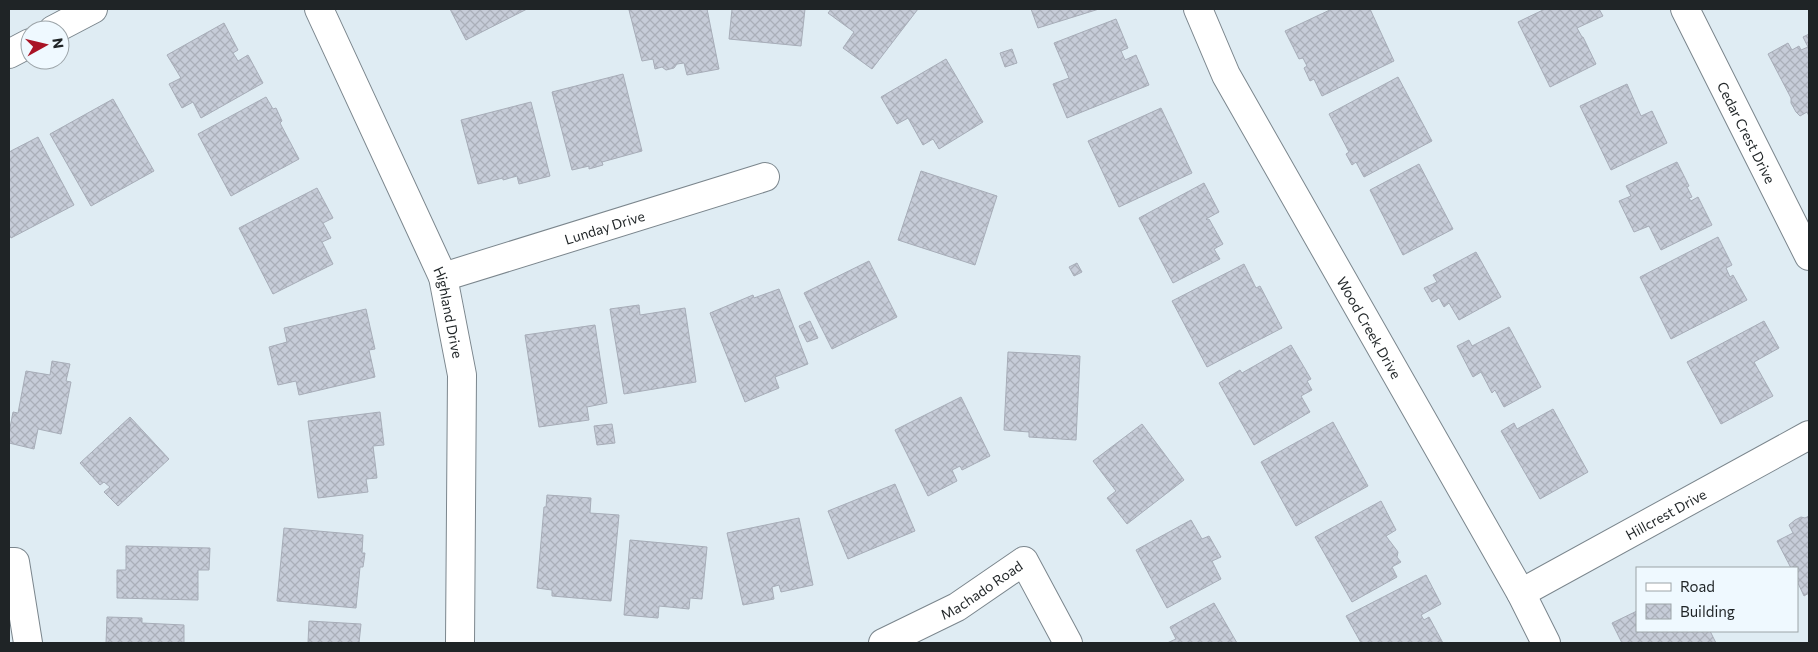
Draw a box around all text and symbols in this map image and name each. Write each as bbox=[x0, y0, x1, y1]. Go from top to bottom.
north arrow bbox=[20, 20, 70, 70]
text: N bbox=[49, 37, 68, 50]
street label: Cedar Crest Drive bbox=[1714, 79, 1780, 186]
street label: Lunday Drive bbox=[562, 206, 647, 247]
street label: Highland Drive bbox=[431, 264, 467, 359]
street label: Wood Creek Drive bbox=[1334, 273, 1405, 381]
street label: Hillcrest Drive bbox=[1622, 485, 1709, 543]
street label: Machado Road bbox=[937, 556, 1025, 622]
legend bbox=[1636, 567, 1798, 632]
text: Road bbox=[1680, 577, 1715, 595]
text: Building bbox=[1680, 602, 1735, 620]

